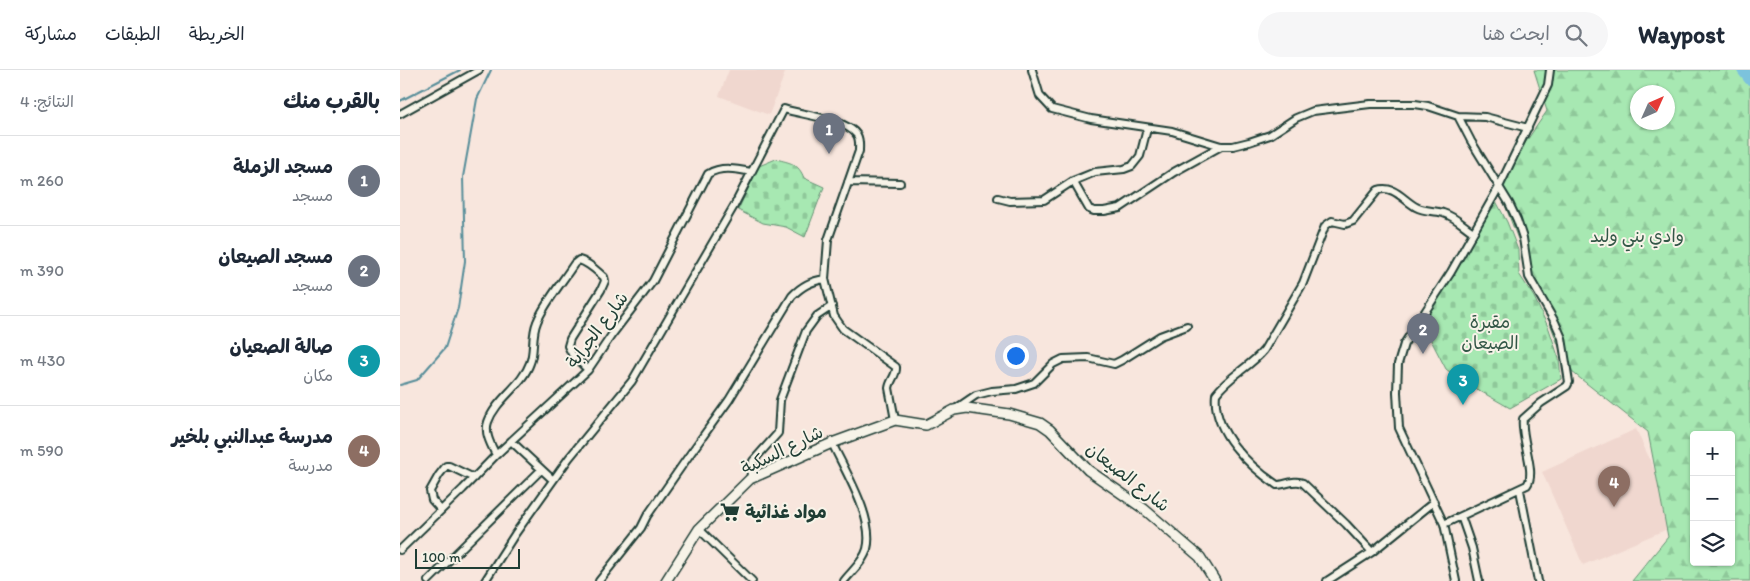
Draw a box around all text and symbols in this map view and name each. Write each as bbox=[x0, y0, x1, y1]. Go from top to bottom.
search box bbox=[1258, 12, 1608, 57]
text: Waypost bbox=[1638, 20, 1725, 49]
icon: search bbox=[1562, 21, 1590, 49]
text: ابحث هنا bbox=[1482, 22, 1550, 45]
text: مشاركة bbox=[25, 23, 77, 45]
text: الطبقات bbox=[105, 23, 161, 45]
text: الخريطة bbox=[189, 23, 245, 45]
north arrow bbox=[1630, 85, 1675, 130]
text: بالقرب منك bbox=[283, 88, 380, 113]
text: النتائج: 4 bbox=[20, 92, 74, 111]
pin: 1 bbox=[813, 113, 845, 154]
text: مسجد الزملة bbox=[233, 155, 333, 178]
text: 260 m bbox=[20, 171, 64, 190]
text: 1 bbox=[360, 171, 368, 190]
text: مسجد bbox=[292, 186, 333, 205]
park label: وادي بني وليد bbox=[1590, 225, 1684, 252]
text: مسجد الصيعان bbox=[218, 245, 333, 268]
text: 390 m bbox=[20, 261, 64, 280]
text: 2 bbox=[360, 261, 368, 280]
text: مسجد bbox=[292, 276, 333, 295]
street label: شارع الجرابة bbox=[561, 287, 634, 373]
park label: مقبرة الصيعان bbox=[1461, 311, 1519, 354]
pin: 2 bbox=[1407, 313, 1439, 354]
text: صالة الصعيان bbox=[230, 335, 333, 358]
your location bbox=[1003, 343, 1029, 369]
text: 430 m bbox=[20, 351, 65, 370]
text: 3 bbox=[360, 351, 368, 370]
pin: 3 bbox=[1447, 364, 1479, 405]
text: مكان bbox=[303, 366, 333, 385]
street label: شارع السكبة bbox=[737, 421, 827, 480]
text: مدرسة عبدالنبي بلخير bbox=[172, 425, 333, 448]
map controls bbox=[1690, 431, 1735, 566]
button: + bbox=[1690, 431, 1735, 476]
street label: شارع الصيعان bbox=[1081, 437, 1174, 517]
text: 590 m bbox=[20, 441, 64, 460]
text: 4 bbox=[359, 441, 369, 460]
text: مدرسة bbox=[288, 456, 333, 475]
pin: 4 bbox=[1598, 466, 1630, 507]
button: − bbox=[1690, 476, 1735, 521]
supermarket icon: مواد غذائية bbox=[719, 501, 741, 523]
place label: مواد غذائية bbox=[745, 501, 827, 523]
button: layers bbox=[1690, 521, 1735, 566]
scale bar bbox=[415, 546, 520, 569]
text: 100 m bbox=[422, 549, 461, 566]

